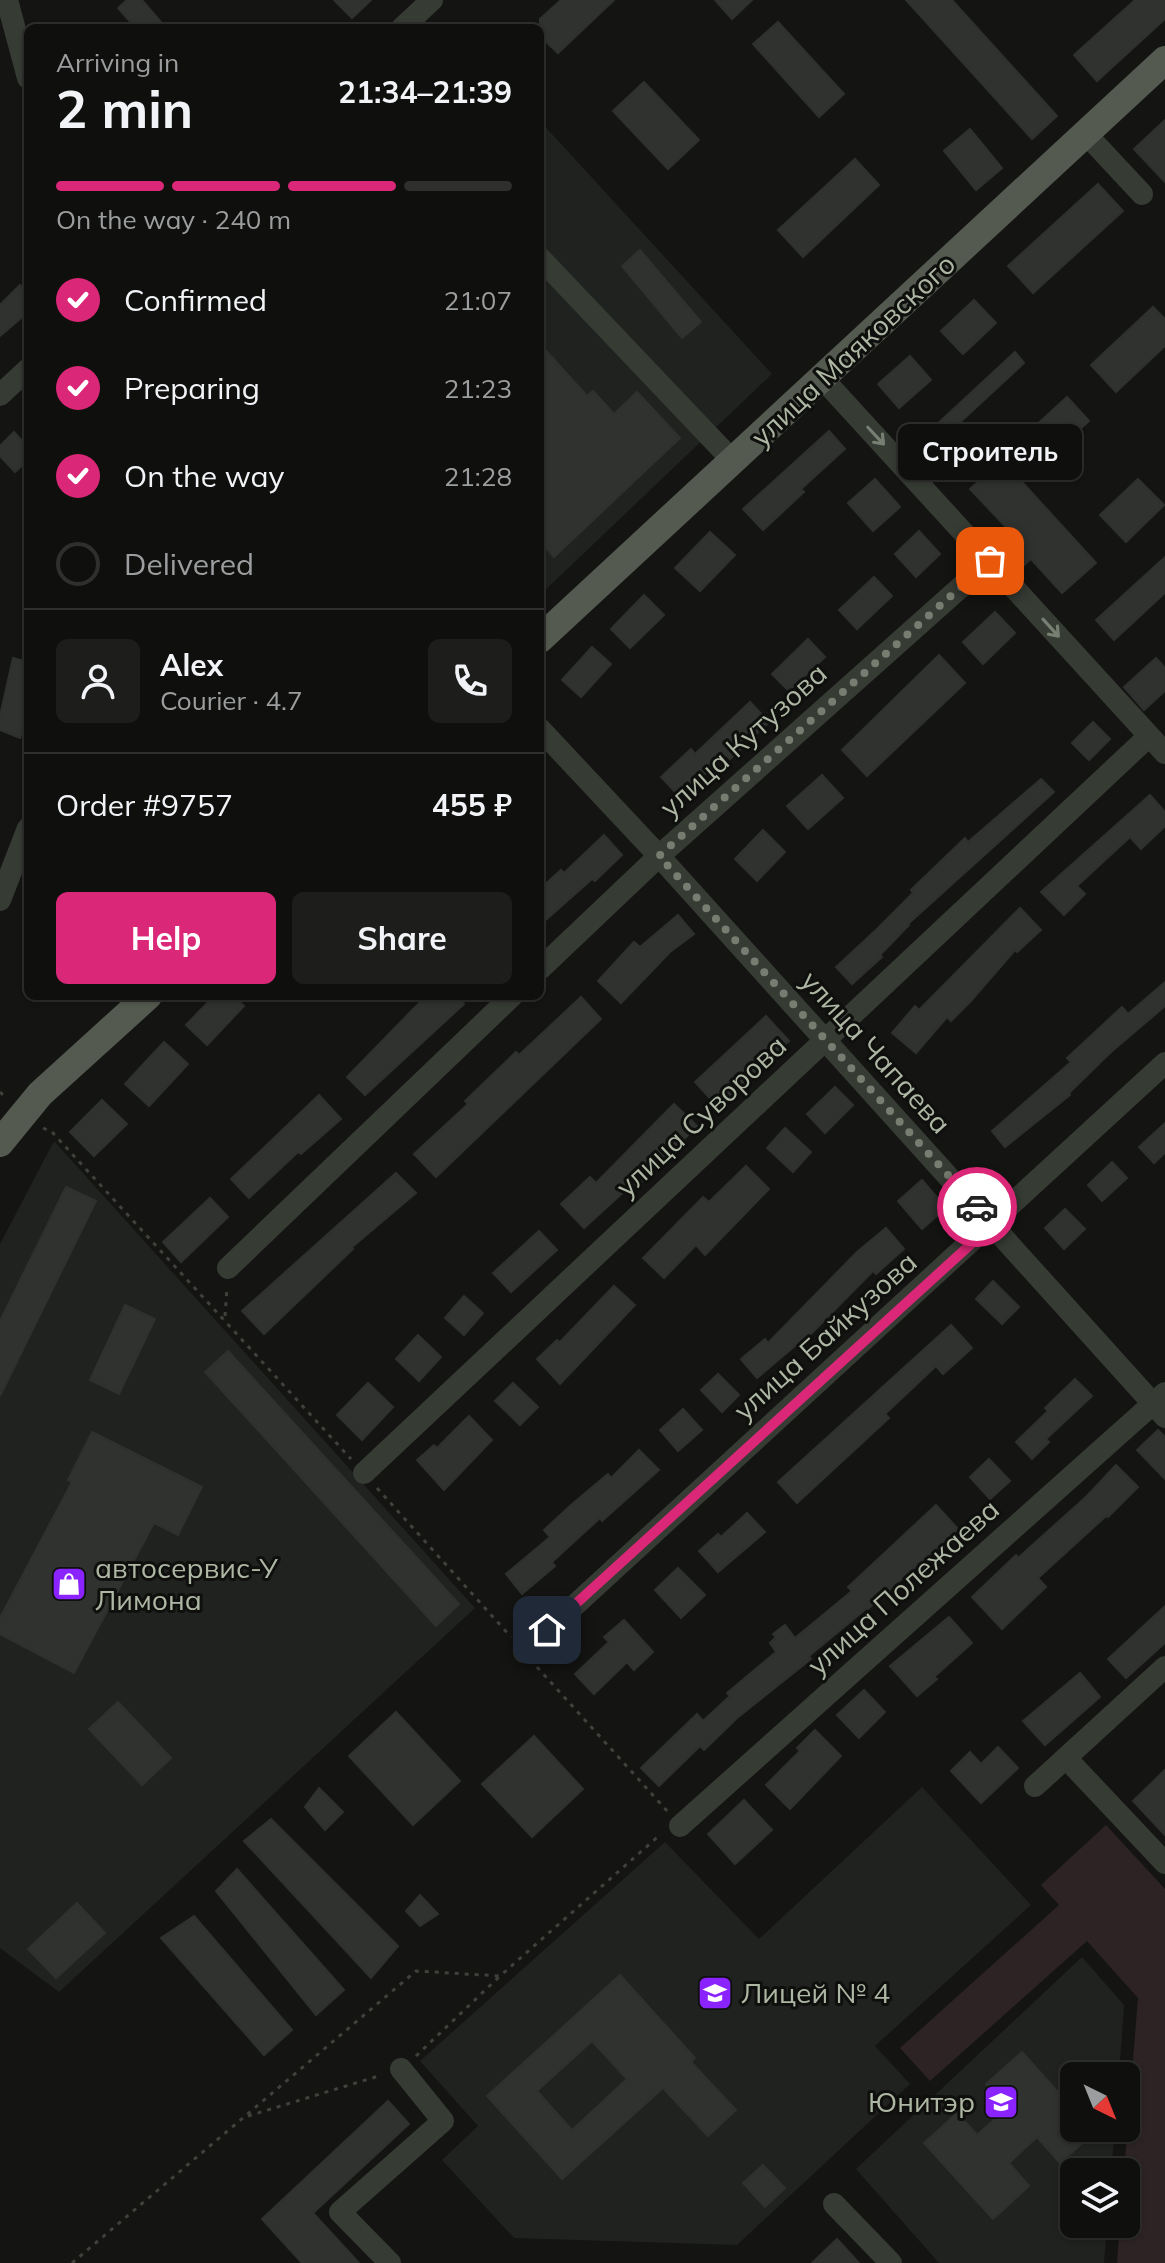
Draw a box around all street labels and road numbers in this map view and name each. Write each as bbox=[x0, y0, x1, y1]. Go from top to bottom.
street label: улица Маяковского bbox=[743, 246, 962, 453]
street label: улица Кутузова bbox=[652, 655, 834, 824]
street label: улица Чапаева bbox=[794, 963, 959, 1140]
street label: улица Суворова bbox=[608, 1028, 793, 1204]
street label: улица Байкузова bbox=[726, 1244, 924, 1427]
street label: улица Полежаева bbox=[799, 1491, 1006, 1682]

